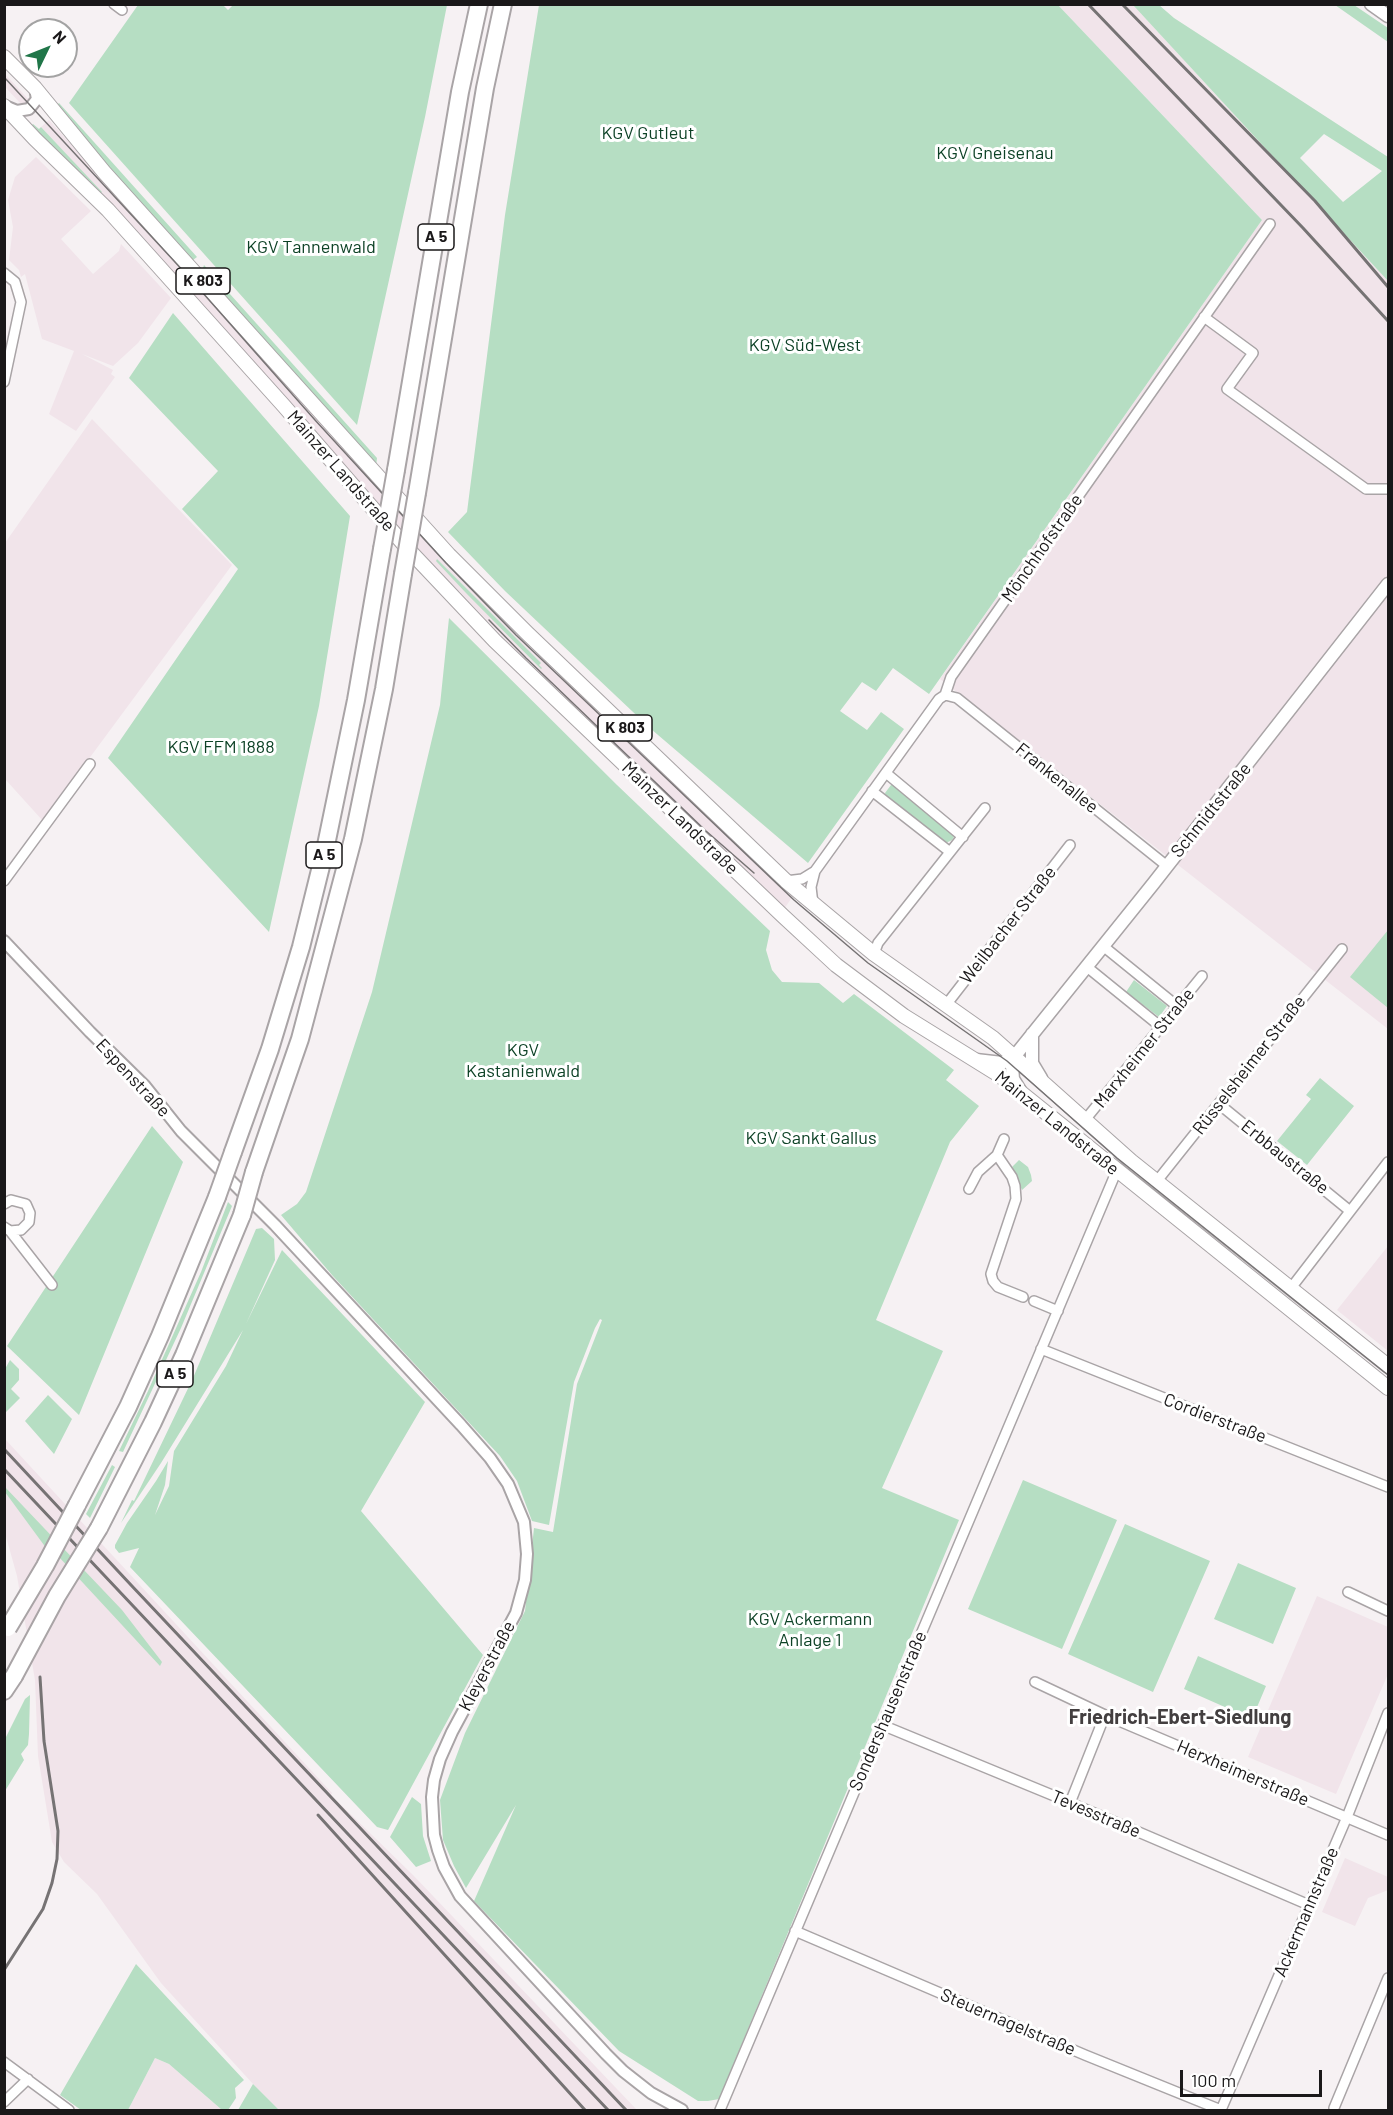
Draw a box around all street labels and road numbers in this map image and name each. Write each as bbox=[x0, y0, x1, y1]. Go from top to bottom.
road number: A 5 bbox=[418, 224, 454, 250]
road number: K 803 bbox=[176, 268, 230, 294]
street label: Mainzer Landstraße bbox=[283, 406, 399, 536]
street label: Mönchhofstraße bbox=[997, 490, 1087, 606]
road number: K 803 bbox=[598, 715, 652, 741]
street label: Frankenallee bbox=[1011, 738, 1103, 818]
street label: Mainzer Landstraße bbox=[617, 757, 743, 879]
street label: Schmidtstraße bbox=[1166, 758, 1256, 862]
road number: A 5 bbox=[306, 842, 342, 868]
street label: Weilbacher Straße bbox=[955, 862, 1061, 988]
street label: Marxheimer Straße bbox=[1089, 984, 1199, 1112]
street label: Rüsselsheimer Straße bbox=[1188, 991, 1310, 1139]
street label: Espenstraße bbox=[91, 1034, 175, 1122]
street label: Mainzer Landstraße bbox=[991, 1066, 1123, 1180]
street label: Erbbaustraße bbox=[1237, 1115, 1333, 1199]
road number: A 5 bbox=[157, 1361, 193, 1387]
street label: Cordierstraße bbox=[1161, 1389, 1269, 1447]
street label: Kleyerstraße bbox=[454, 1617, 520, 1715]
street label: Sondershausenstraße bbox=[845, 1628, 931, 1794]
street label: Herxheimerstraße bbox=[1174, 1735, 1312, 1811]
street label: Tevesstraße bbox=[1048, 1786, 1144, 1842]
street label: Ackermannstraße bbox=[1269, 1844, 1343, 1980]
street label: Steuernagelstraße bbox=[937, 1984, 1079, 2060]

